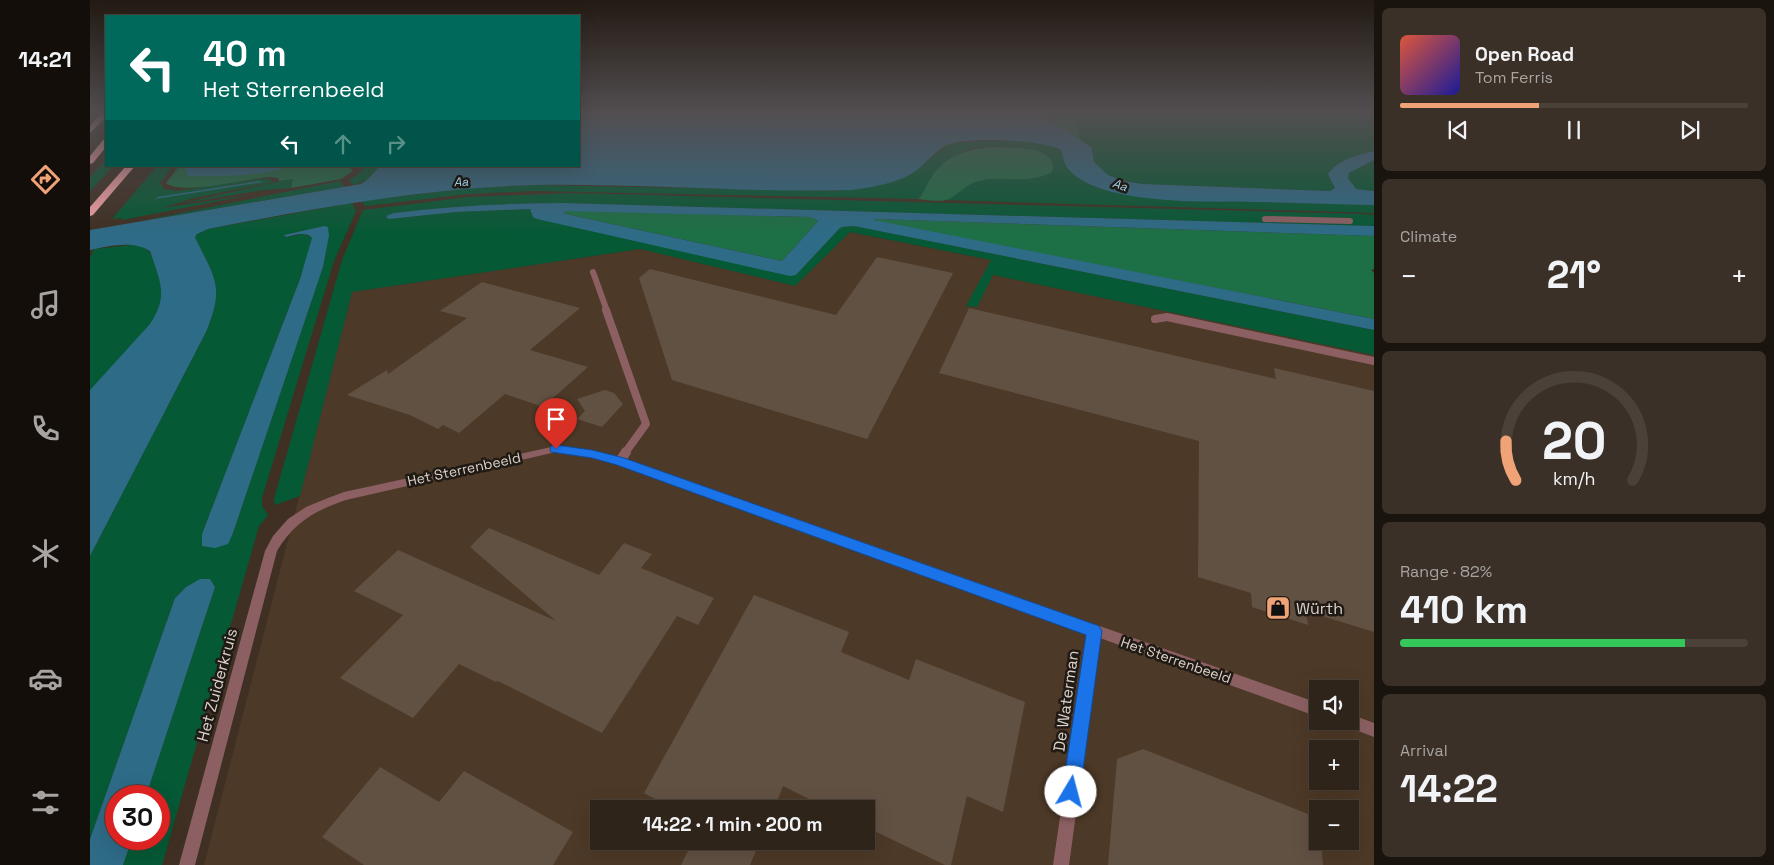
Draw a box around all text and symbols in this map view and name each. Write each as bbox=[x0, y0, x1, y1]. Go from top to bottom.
text: 40 m bbox=[203, 32, 287, 76]
icon: left bbox=[120, 35, 185, 100]
text: Open Road bbox=[1475, 42, 1574, 67]
text: 14:21 bbox=[18, 45, 72, 73]
text: Tom Ferris bbox=[1475, 67, 1553, 88]
text: Het Sterrenbeeld bbox=[203, 75, 385, 103]
icon: previous bbox=[1444, 116, 1472, 144]
icon: pause bbox=[1560, 116, 1588, 144]
icon: next bbox=[1676, 116, 1704, 144]
icon: left bbox=[276, 130, 304, 158]
icon: ahead bbox=[329, 130, 357, 158]
icon: right bbox=[382, 130, 410, 158]
icon: directions bbox=[28, 162, 63, 197]
water label: Aa bbox=[453, 174, 469, 190]
water label: Aa bbox=[1111, 175, 1130, 195]
text: Climate bbox=[1400, 226, 1457, 247]
text: 21° bbox=[1547, 251, 1601, 299]
text: − bbox=[1400, 258, 1417, 294]
text: + bbox=[1731, 258, 1748, 294]
icon: music bbox=[28, 287, 63, 322]
pin bbox=[535, 398, 577, 449]
icon: arrive bbox=[542, 405, 570, 433]
text: 20 bbox=[1542, 408, 1606, 474]
icon: phone bbox=[28, 411, 63, 446]
street label: Het Sterrenbeeld bbox=[406, 448, 522, 490]
text: km/h bbox=[1553, 467, 1595, 490]
icon: climate bbox=[28, 536, 63, 571]
text: Range · 82% bbox=[1400, 561, 1492, 582]
text: 410 km bbox=[1400, 586, 1528, 634]
shop icon: Würth bbox=[1265, 595, 1291, 621]
place label: Würth bbox=[1296, 598, 1343, 619]
street label: Het Zuiderkruis bbox=[192, 626, 242, 744]
street label: Het Sterrenbeeld bbox=[1118, 633, 1234, 687]
street label: De Waterman bbox=[1049, 649, 1083, 753]
icon: car bbox=[28, 661, 63, 696]
map controls bbox=[1309, 680, 1359, 850]
button: sound bbox=[1309, 680, 1359, 730]
button: + bbox=[1309, 740, 1359, 790]
text: Arrival bbox=[1400, 740, 1448, 761]
position arrow bbox=[1044, 765, 1096, 817]
text: 14:22 bbox=[1400, 765, 1498, 813]
icon: filters bbox=[28, 785, 63, 820]
speed limit sign: 30 bbox=[105, 785, 170, 850]
button: − bbox=[1309, 800, 1359, 850]
text: 14:22 · 1 min · 200 m bbox=[643, 812, 822, 837]

